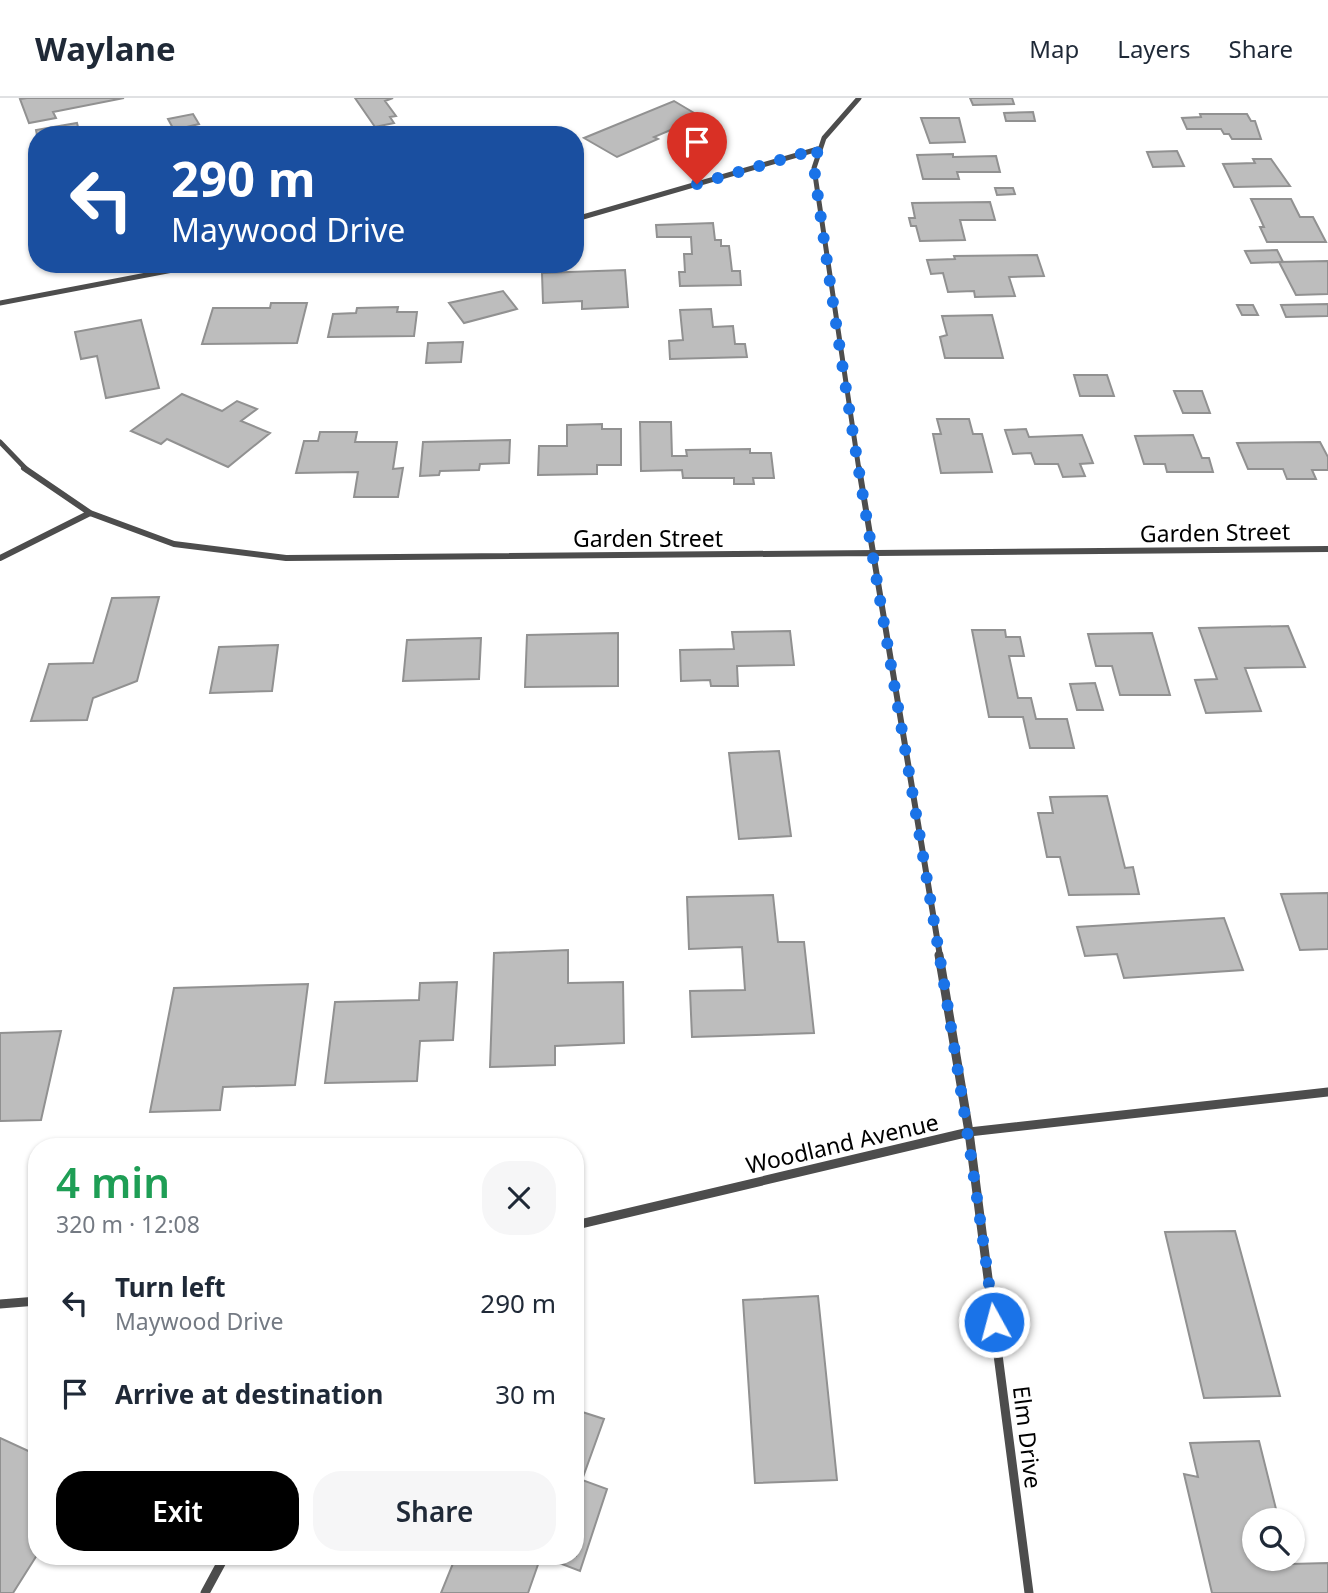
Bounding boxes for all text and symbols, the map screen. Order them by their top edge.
text: Waylane [35,26,176,71]
text: Map [1029,32,1079,65]
text: Layers [1117,32,1191,65]
text: Share [1229,32,1293,65]
pin [667,112,727,184]
icon: arrive [678,123,716,161]
text: 290 m [171,145,316,211]
icon: left [56,154,147,245]
text: Maywood Drive [171,208,405,251]
street label: Garden Street [1140,515,1290,549]
street label: Garden Street [573,522,723,554]
street label: Woodland Avenue [743,1105,941,1181]
text: 4 min [56,1153,170,1210]
button: close [482,1161,556,1235]
text: 320 m · 12:08 [56,1208,200,1240]
text: Turn left [115,1269,226,1305]
icon: left [56,1284,94,1322]
text: 290 m [480,1285,556,1321]
position arrow [957,1285,1031,1359]
text: Maywood Drive [115,1305,283,1337]
icon: arrive [56,1375,94,1413]
text: Arrive at destination [115,1376,384,1412]
text: 30 m [495,1376,556,1412]
street label: Elm Drive [1006,1384,1050,1490]
button: Exit [56,1471,299,1551]
button: Share [313,1471,556,1551]
map controls [1242,1508,1305,1571]
button: search [1242,1508,1305,1571]

